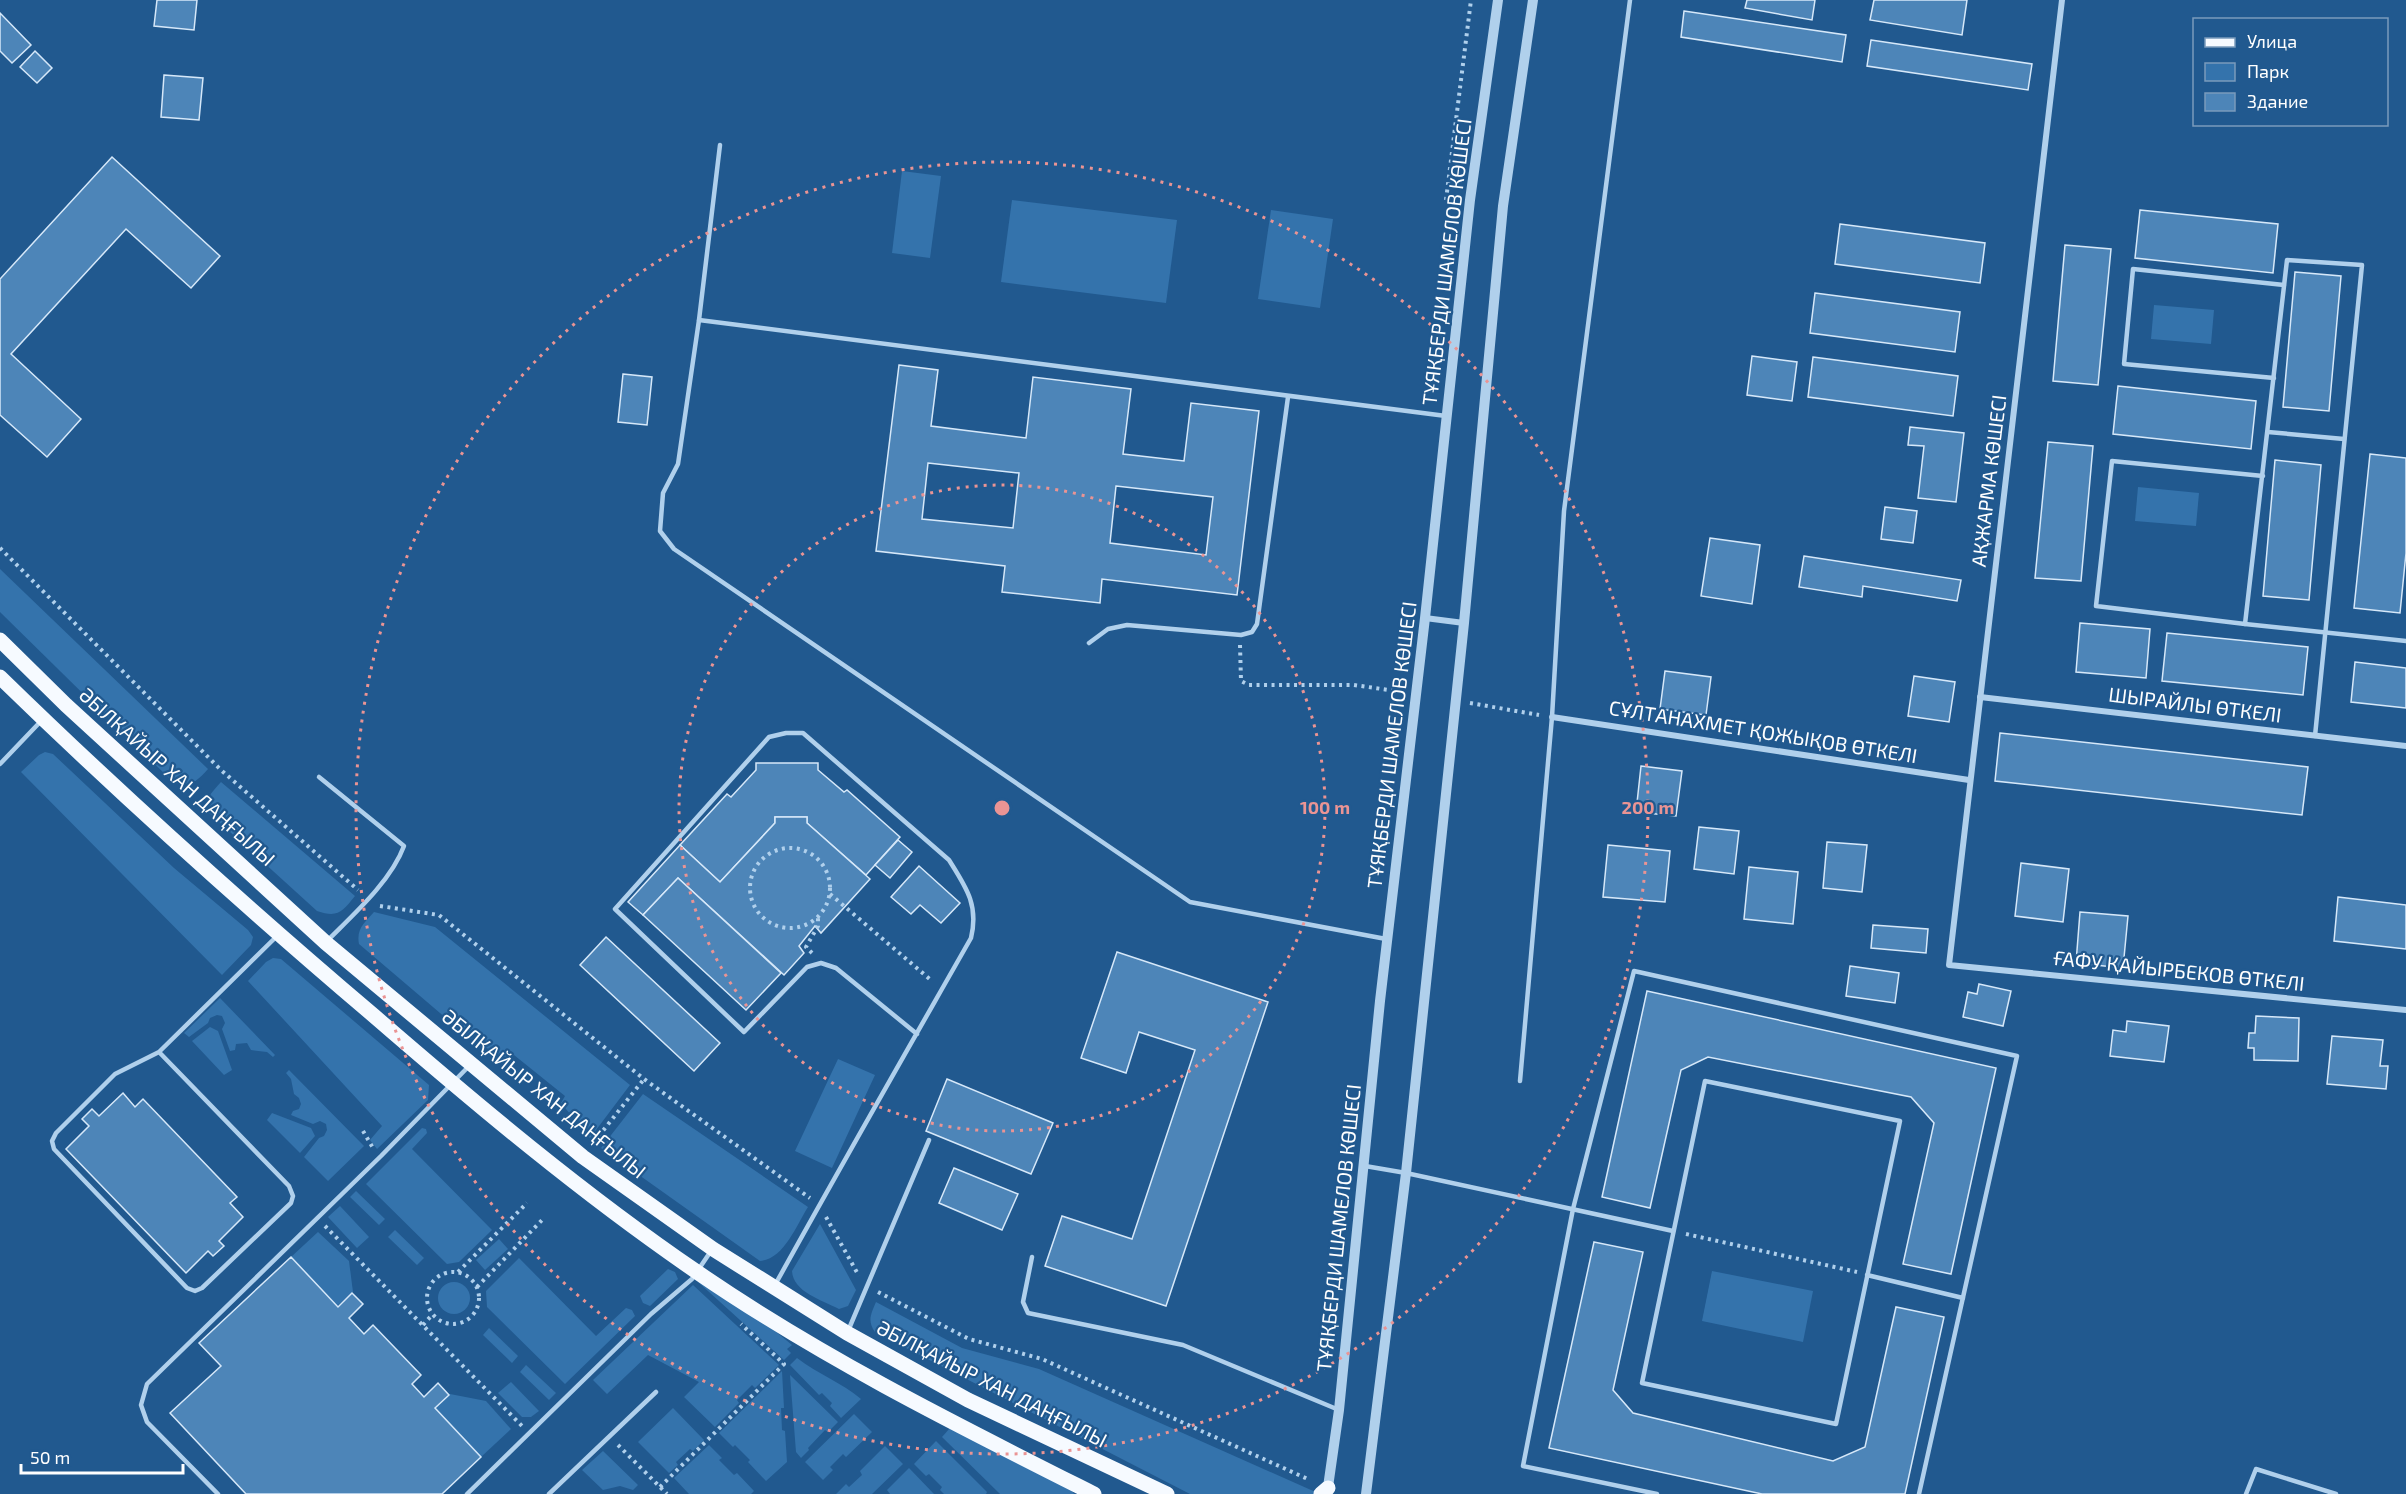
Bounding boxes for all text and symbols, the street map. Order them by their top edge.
legend [2193,18,2388,126]
text: Улица [2247,30,2297,52]
text: Парк [2247,60,2289,82]
text: Здание [2247,90,2308,112]
street label: ТҰЯҚБЕРДИ ШАМЕЛОВ КӨШЕСІ [1416,117,1476,407]
street label: АҚЖАРМА КӨШЕСІ [1966,393,2010,568]
street label: ТҰЯҚБЕРДИ ШАМЕЛОВ КӨШЕСІ [1361,600,1421,890]
street label: ШЫРАЙЛЫ ӨТКЕЛІ [2107,681,2283,727]
street label: ӘБІЛҚАЙЫР ХАН ДАҢҒЫЛЫ [75,682,280,870]
street label: СҰЛТАНАХМЕТ ҚОЖЫҚОВ ӨТКЕЛІ [1607,695,1919,767]
text: 100 m [1300,796,1350,818]
text: 200 m [1622,796,1674,818]
centre of rings [992,798,1012,818]
street label: ҒАФУ ҚАЙЫРБЕКОВ ӨТКЕЛІ [2052,945,2306,995]
street label: ӘБІЛҚАЙЫР ХАН ДАҢҒЫЛЫ [438,1004,651,1183]
street label: ТҰЯҚБЕРДИ ШАМЕЛОВ КӨШЕСІ [1311,1083,1365,1373]
street label: ӘБІЛҚАЙЫР ХАН ДАҢҒЫЛЫ [874,1315,1111,1452]
scale bar [21,1437,183,1475]
text: 50 m [30,1446,70,1468]

